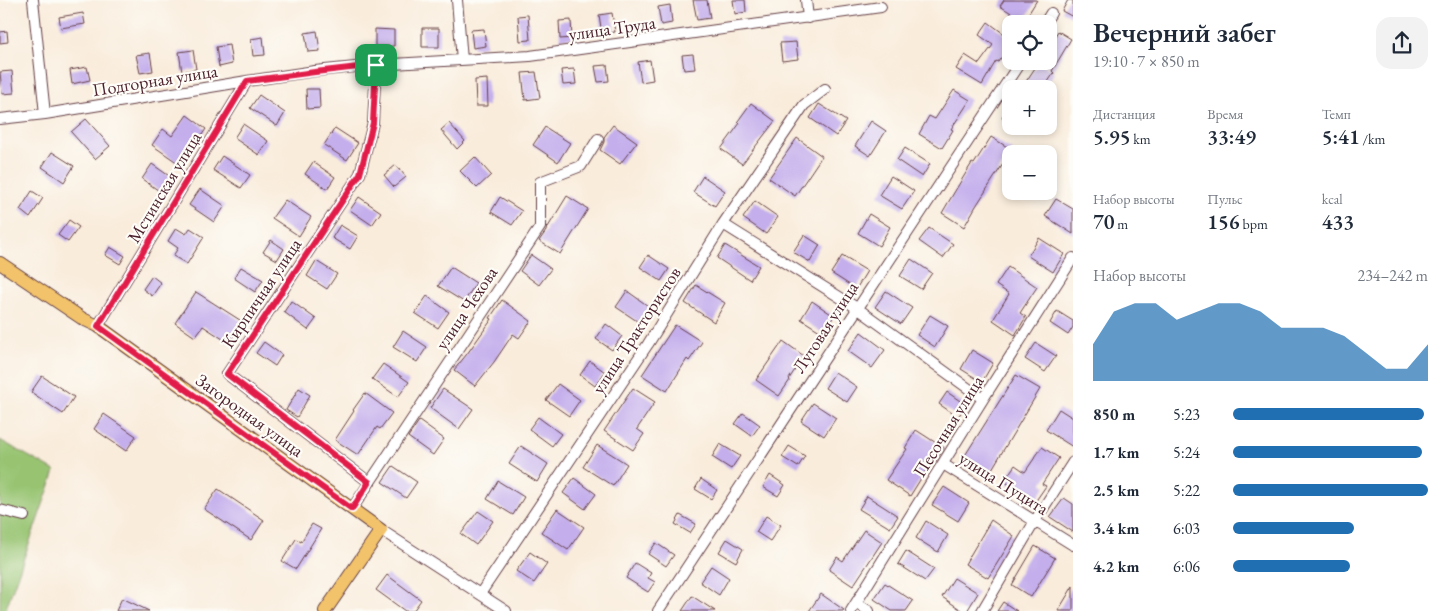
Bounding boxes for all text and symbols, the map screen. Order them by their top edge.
street label: улица Труда [567,10,658,45]
text: Вечерний забег [1093,14,1276,50]
map controls [1002,15,1057,200]
button: locate [1002,15,1057,70]
button: share [1376,17,1428,69]
pin [355,44,397,86]
icon: arrive [362,51,390,79]
text: 19:10 · 7 × 850 m [1093,51,1200,72]
street label: Подгорная улица [91,59,220,101]
button: + [1002,80,1057,135]
text: Дистанция [1093,105,1155,123]
text: Время [1207,105,1243,123]
text: Темп [1322,105,1351,123]
text: 5.95 [1093,123,1130,150]
text: 33:49 [1207,123,1256,150]
text: 5:41 [1322,123,1360,150]
street label: Мстинская улица [122,127,207,247]
text: km [1130,130,1151,148]
text: /km [1360,130,1386,148]
button: − [1002,145,1057,200]
text: Набор высоты [1093,190,1174,208]
text: Пульс [1207,190,1243,208]
text: kcal [1322,190,1343,208]
text: 70 [1093,208,1115,235]
text: 156 [1207,208,1240,235]
text: 433 [1322,208,1354,235]
text: m [1115,215,1128,233]
text: bpm [1240,215,1268,233]
street label: Кирпичная улица [216,233,307,352]
street label: улица Чехова [430,261,503,354]
street label: улица Трактористов [586,262,686,398]
text: Набор высоты [1093,265,1186,286]
text: 234–242 m [1357,265,1428,286]
street label: Луговая улица [787,276,864,377]
street label: Загородная улица [192,368,309,462]
street label: Песочная улица [908,370,989,481]
text: 850 m [1093,404,1135,425]
text: 5:23 [1173,404,1200,425]
text: 1.7 km [1093,442,1139,463]
text: 5:24 [1173,442,1200,463]
street label: улица Пуцита [955,446,1054,520]
text: 2.5 km [1093,480,1139,501]
text: 5:22 [1173,480,1200,501]
text: 3.4 km [1093,518,1139,539]
text: 6:03 [1173,518,1200,539]
text: 4.2 km [1093,556,1139,577]
text: 6:06 [1173,556,1200,577]

